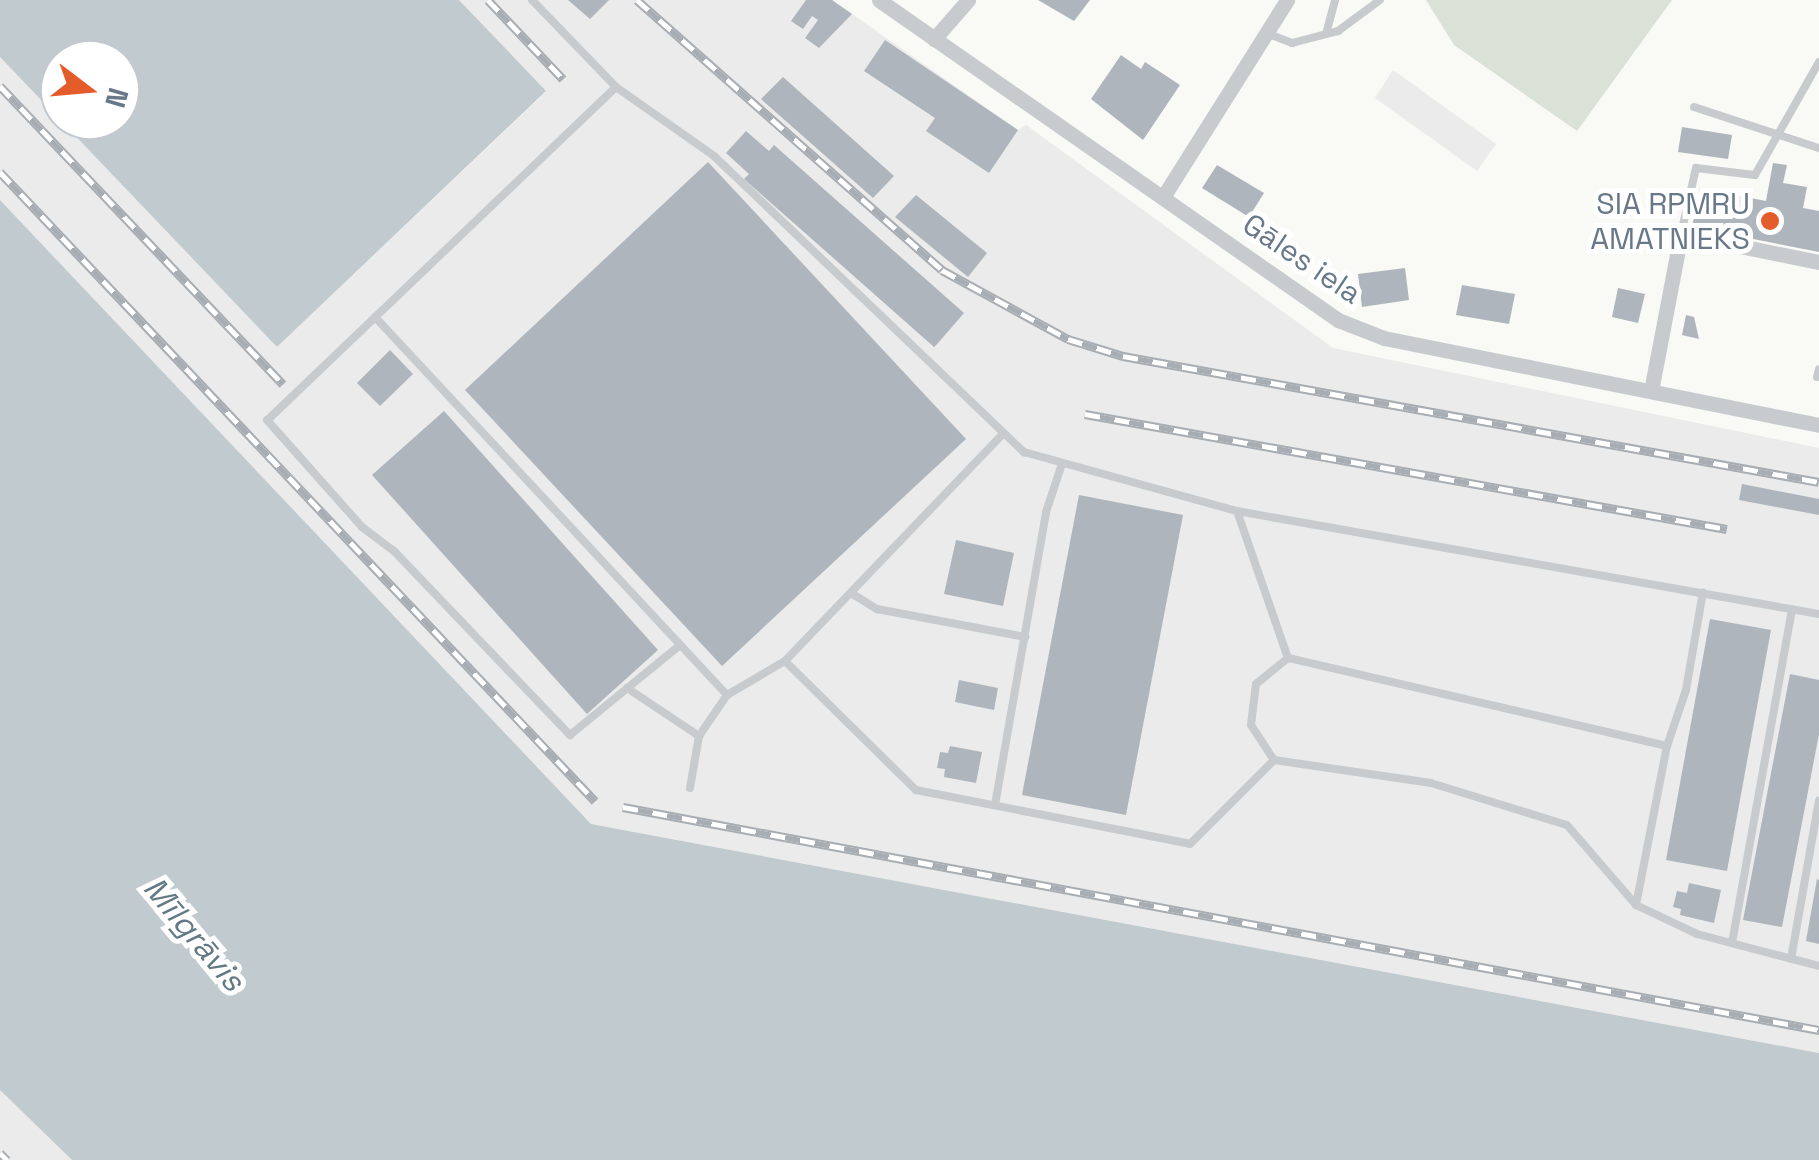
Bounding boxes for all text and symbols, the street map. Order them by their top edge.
north arrow [40,40,140,140]
text: N [97,84,137,112]
place label: SIA RPMRU AMATNIEKS [1590,186,1750,256]
street label: Gāles iela [1236,206,1368,312]
marker: SIA RPMRU AMATNIEKS [1759,210,1781,232]
water label: Mīlgrāvis [135,869,253,999]

